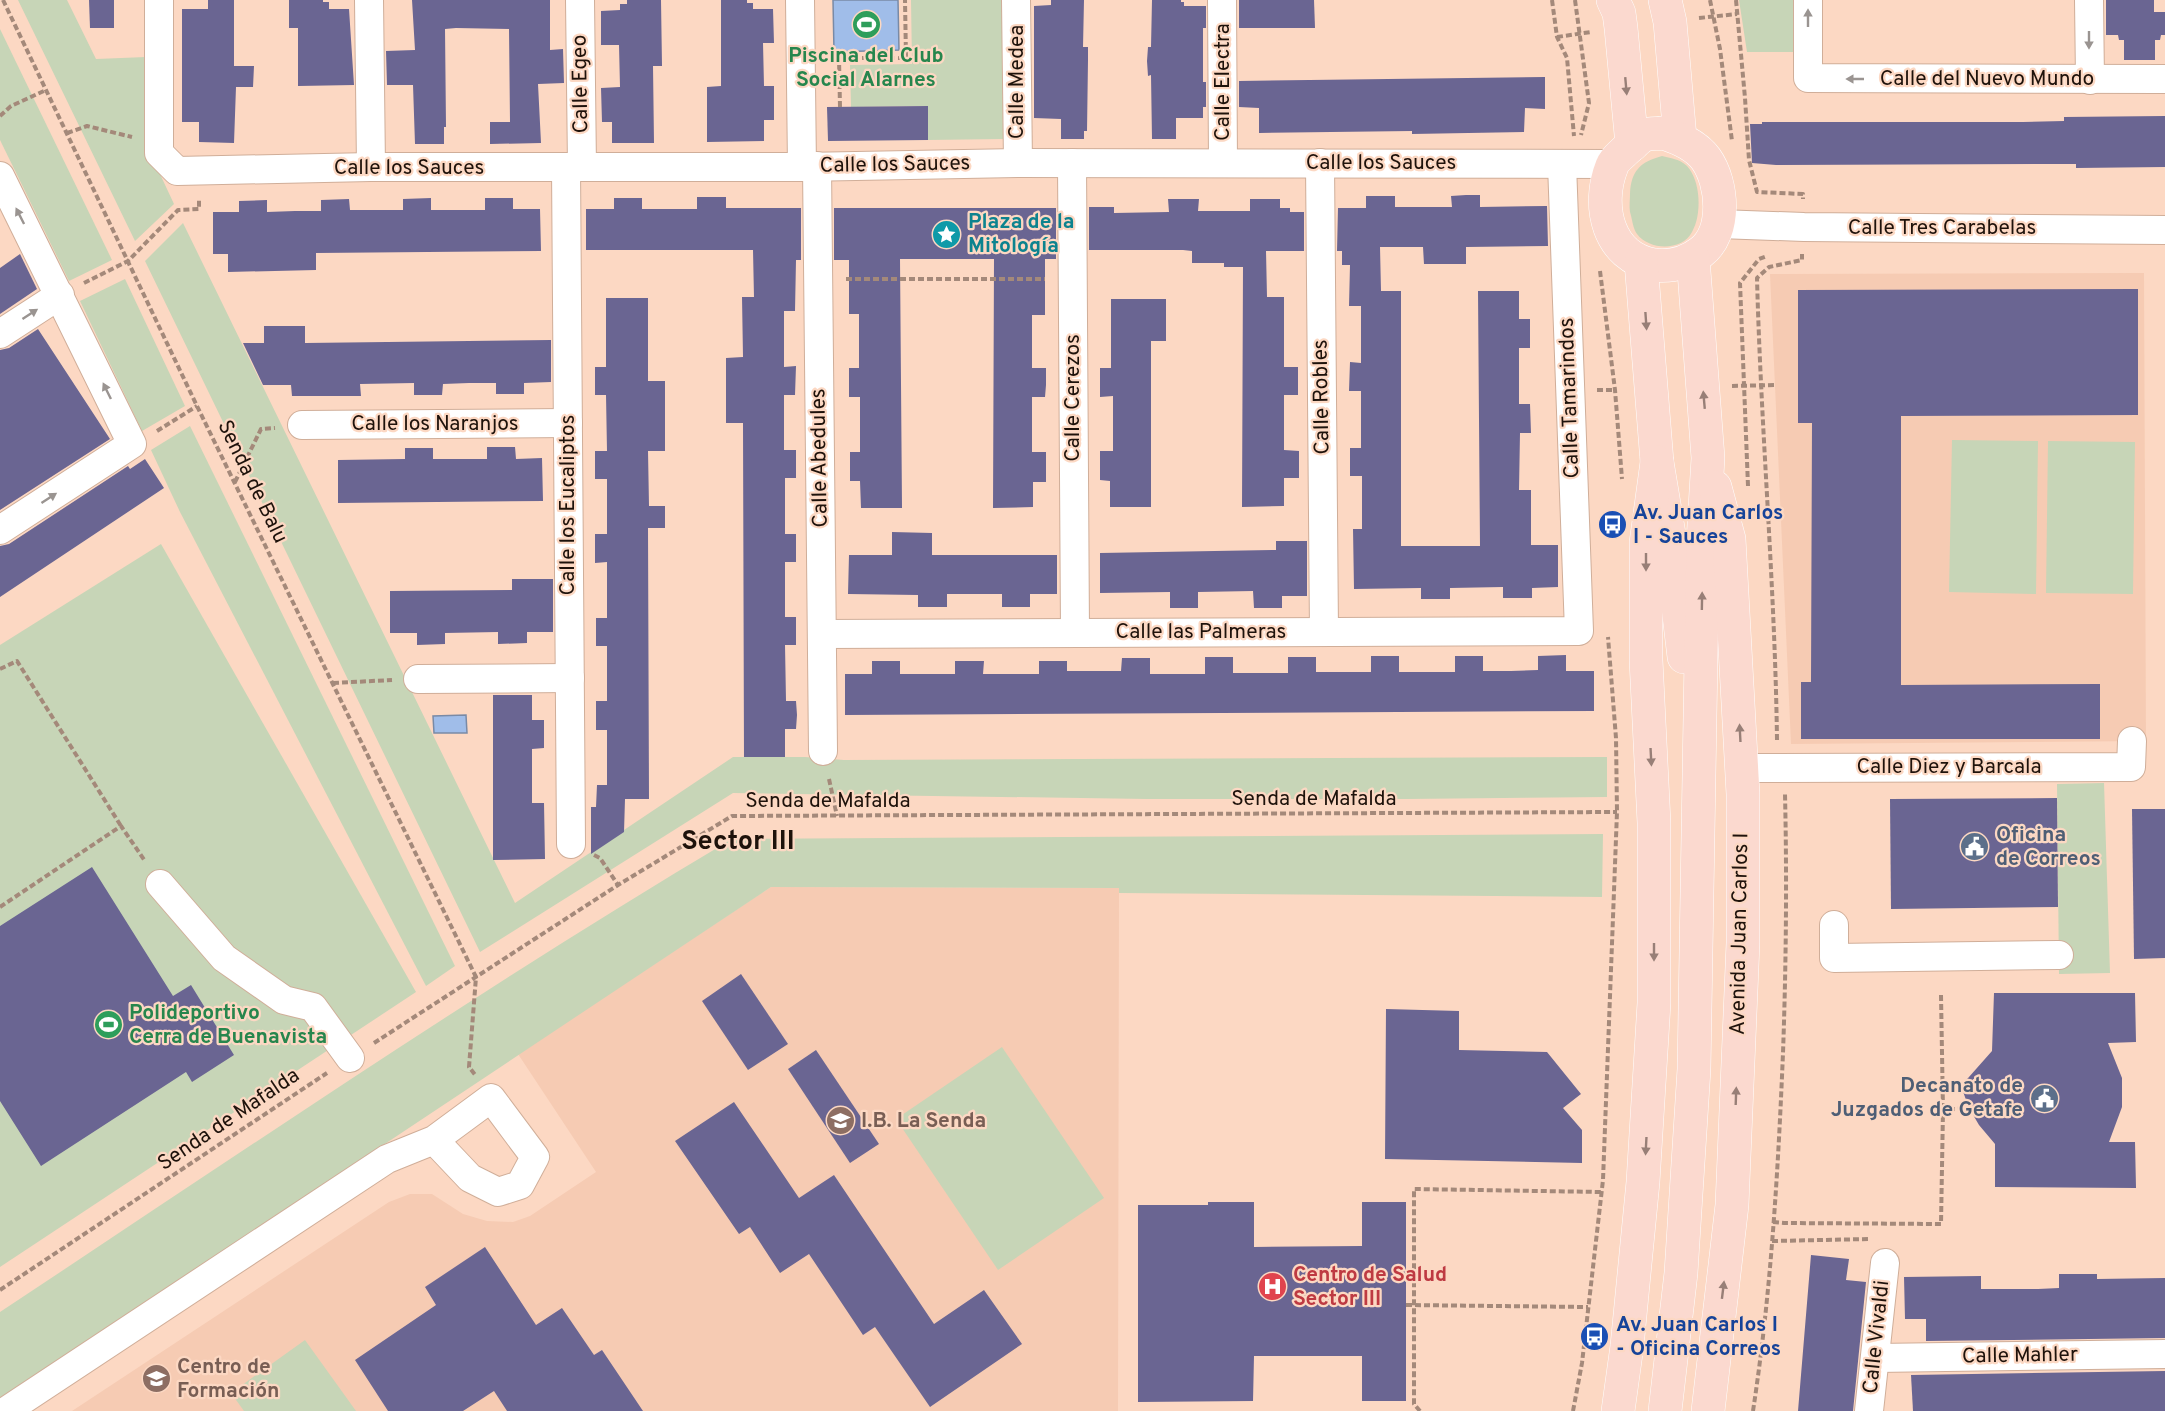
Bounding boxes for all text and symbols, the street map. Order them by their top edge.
sports icon: Piscina del Club Social Alarnes [850,9,882,41]
one-way arrow [1803,9,1813,28]
street label: Calle Electra [1210,23,1237,141]
street label: Calle Medea [1004,25,1031,139]
one-way arrow [2084,30,2094,49]
street label: Calle Egeo [567,34,595,134]
place label: Piscina del Club Social Alarnes [788,43,944,94]
street label: Calle del Nuevo Mundo [1880,66,2094,93]
one-way arrow [1845,74,1864,83]
one-way arrow [1621,77,1631,96]
street label: Calle los Sauces [819,150,971,180]
street label: Calle los Sauces [1306,150,1456,177]
street label: Calle los Sauces [334,155,484,182]
one-way arrow [15,208,25,225]
place label: Plaza de la Mitología [968,209,1074,260]
street label: Calle Tres Carabelas [1848,215,2036,242]
place icon: Plaza de la Mitología [931,218,963,250]
one-way arrow [22,309,38,320]
one-way arrow [1641,311,1651,330]
street label: Calle Tamarindos [1554,317,1586,479]
street label: Calle Cerezos [1060,334,1087,462]
street label: Calle Robles [1307,339,1337,455]
one-way arrow [102,383,111,400]
street label: Calle Abedules [805,388,835,528]
one-way arrow [1699,391,1709,410]
street label: Calle los Naranjos [351,411,519,438]
street label: Calle los Eucaliptos [555,415,582,595]
street label: Senda de Balu [210,416,294,548]
one-way arrow [41,493,57,504]
place label: Av. Juan Carlos I - Sauces [1633,500,1783,551]
bus stop icon: Av. Juan Carlos I - Sauces [1596,509,1628,541]
one-way arrow [1641,552,1651,571]
one-way arrow [1697,591,1707,610]
street label: Calle las Palmeras [1116,619,1286,646]
one-way arrow [1736,724,1745,743]
one-way arrow [1646,747,1655,766]
street label: Calle Diez y Barcala [1856,754,2042,781]
street label: Senda de Mafalda [1231,786,1397,813]
street label: Senda de Mafalda [745,788,911,815]
place label: Oficina de Correos [1996,822,2101,873]
district label: Sector III [681,825,795,859]
public building icon: Oficina de Correos [1959,831,1991,863]
street label: Avenida Juan Carlos I [1725,833,1755,1035]
one-way arrow [1649,942,1659,961]
place label: Polideportivo Cerra de Buenavista [129,1000,327,1051]
sports icon: Polideportivo Cerra de Buenavista [92,1009,124,1041]
street label: Senda de Mafalda [153,1063,305,1177]
place label: Decanato de Juzgados de Getafe [1831,1073,2023,1124]
public building icon: Decanato de Juzgados de Getafe [2028,1082,2060,1114]
one-way arrow [1732,1086,1741,1105]
school or university icon: I.B. La Senda [824,1105,856,1137]
place label: I.B. La Senda [861,1108,986,1135]
one-way arrow [1641,1137,1650,1156]
place label: Centro de Salud Sector III [1293,1262,1447,1313]
hospital icon: Centro de Salud Sector III [1256,1271,1288,1303]
street label: Calle Vivaldi [1858,1279,1896,1395]
one-way arrow [1718,1281,1728,1300]
place label: Av. Juan Carlos I - Oficina Correos [1616,1312,1781,1363]
bus stop icon: Av. Juan Carlos I - Oficina Correos [1579,1321,1611,1353]
street label: Calle Mahler [1962,1341,2078,1371]
place label: Centro de Formación [177,1354,280,1405]
school or university icon: Centro de Formación [140,1363,172,1395]

